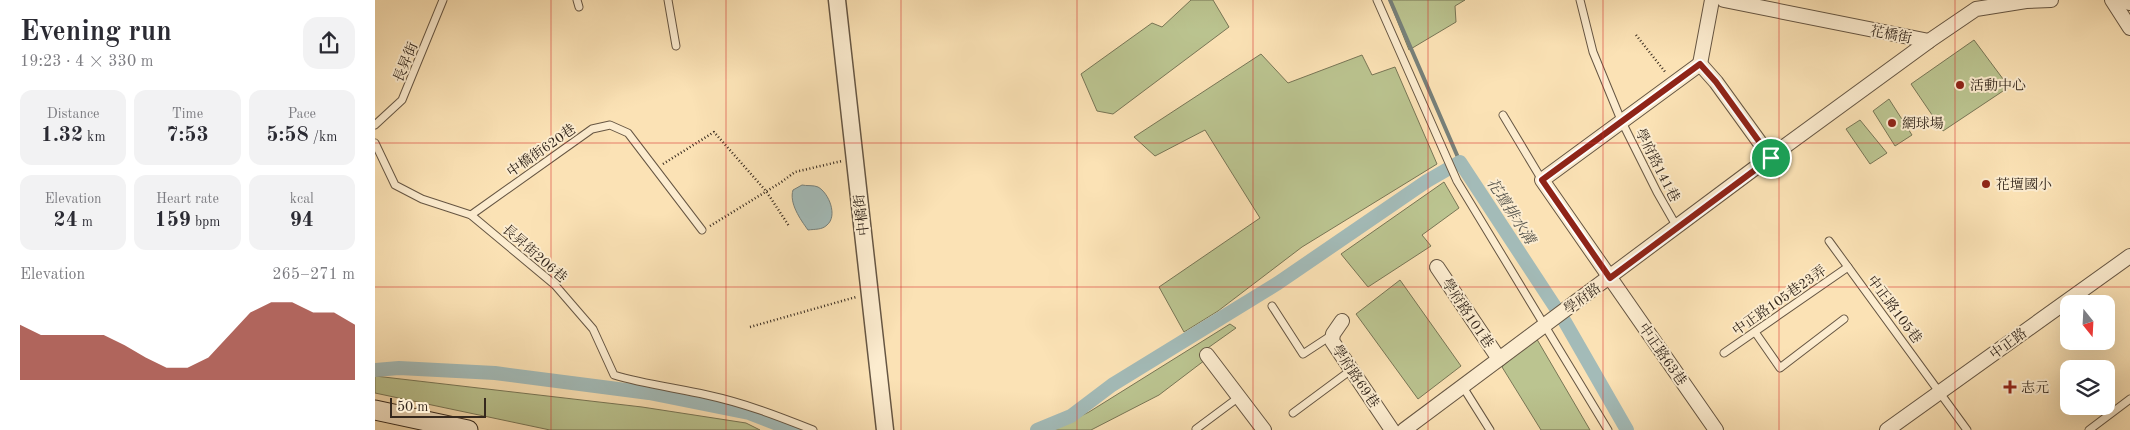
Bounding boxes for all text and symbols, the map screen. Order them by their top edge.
button: share [303,17,355,69]
text: Evening run [20,19,172,47]
street label: 花橋街 [1869,23,1913,46]
street label: 長昇街 [390,40,421,84]
text: 19:23 · 4 × 330 m [20,54,153,70]
place label: 活動中心 [1970,78,2026,93]
marker: 活動中心 [1954,79,1966,91]
text: Distance [47,107,100,121]
text: Time [172,107,203,121]
text: Pace [288,107,316,121]
place label: 網球場 [1902,116,1944,131]
marker: 網球場 [1886,117,1898,129]
street label: 中橋街620巷 [504,121,579,180]
text: 1.32 [41,125,83,146]
text: 7:53 [166,125,209,146]
text: 5:58 [266,125,309,146]
street label: 學府路141巷 [1633,126,1682,204]
text: km [83,130,106,144]
text: /km [309,130,337,144]
pin [1750,137,1792,179]
icon: arrive [1757,144,1785,172]
water label: 花壇排水溝 [1483,175,1539,249]
place label: 花壇國小 [1996,177,2052,192]
marker: 花壇國小 [1980,178,1992,190]
text: Elevation [45,192,102,206]
text: Heart rate [156,192,219,206]
text: kcal [290,192,314,206]
street label: 中橋街 [851,193,871,237]
text: 24 [53,210,78,231]
text: 159 [154,210,191,231]
text: 94 [290,210,314,231]
text: m [78,215,93,229]
text: bpm [191,215,221,229]
street label: 長昇街206巷 [499,221,570,285]
street label: 中正路105巷23弄 [1730,263,1829,338]
text: Elevation [20,267,85,283]
text: 265–271 m [272,267,355,283]
street label: 中正路105巷 [1864,273,1925,346]
street label: 學府路101巷 [1439,276,1496,351]
street label: 學府路 [1561,280,1604,317]
north arrow [2060,295,2115,350]
map controls [2060,295,2115,415]
street label: 中正路63巷 [1636,320,1689,388]
street label: 中正路 [1987,325,2030,362]
street label: 學府路69巷 [1329,342,1382,410]
button: layers [2060,360,2115,415]
marker: 志元 [2003,380,2017,394]
place label: 志元 [2021,380,2049,395]
scale bar [390,395,486,418]
text: 50 m [397,400,428,414]

